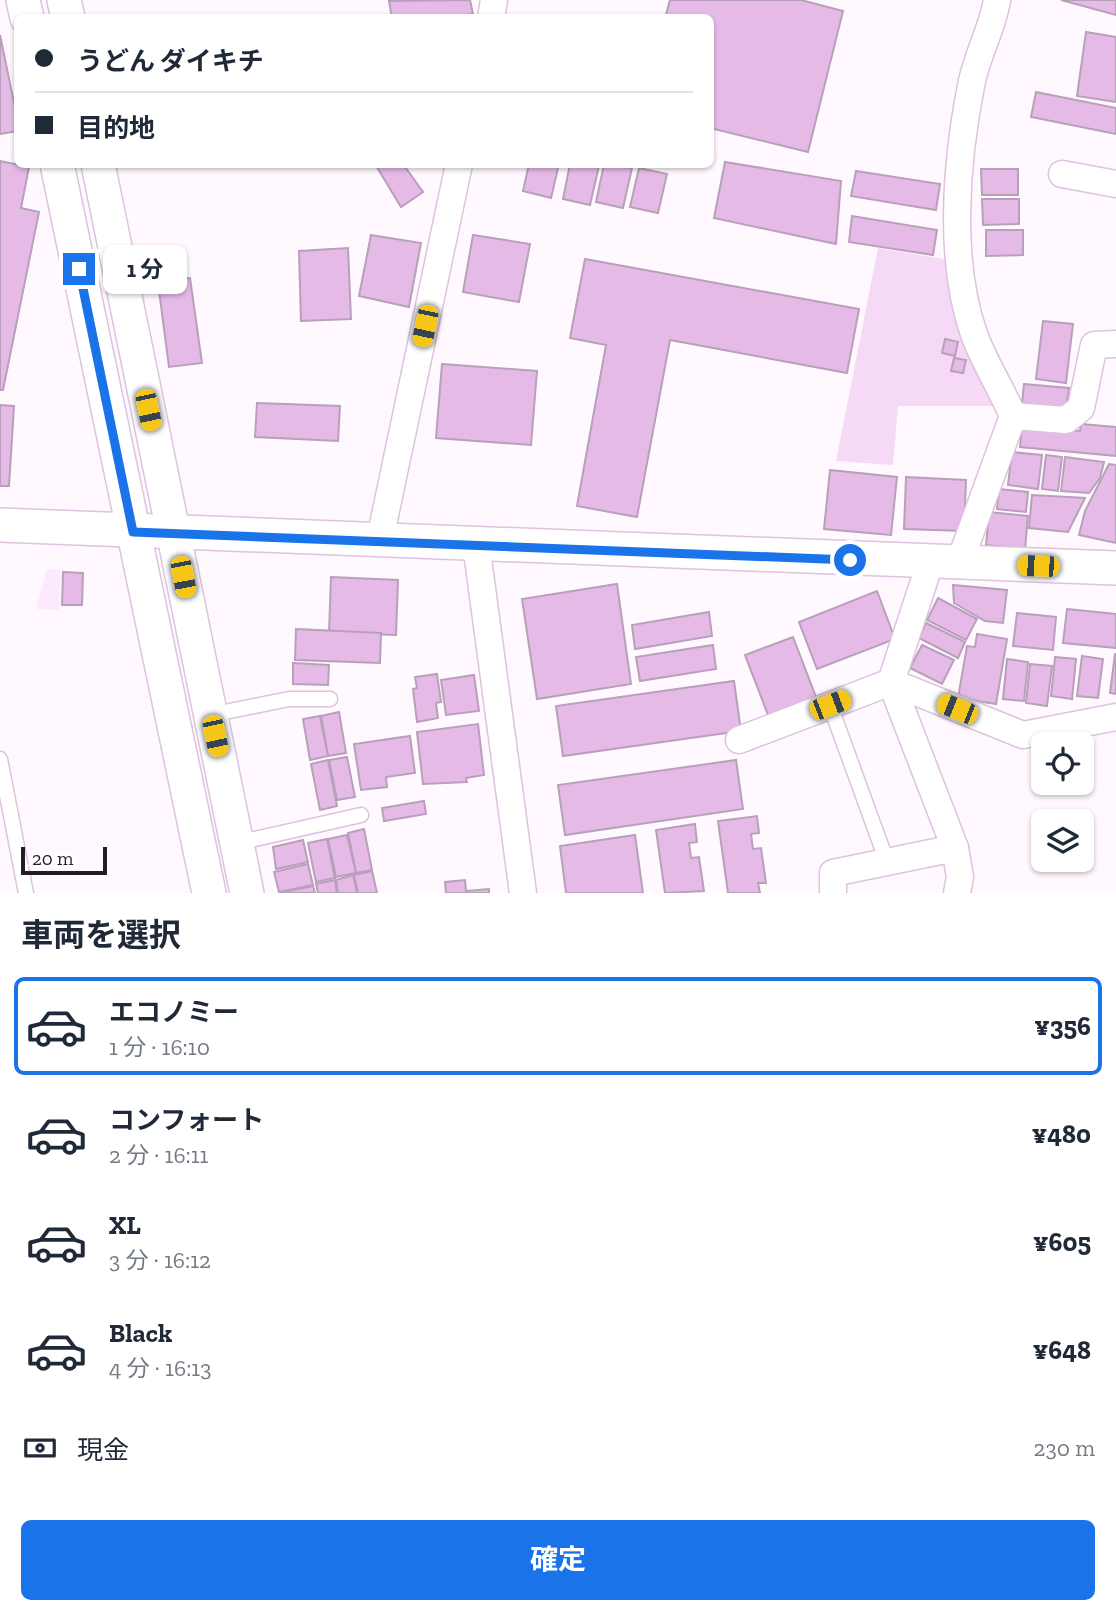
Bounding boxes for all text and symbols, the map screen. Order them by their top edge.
text: うどん ダイキチ [77,45,264,77]
text: 目的地 [77,112,155,144]
callout: 1 分 [104,244,188,294]
route end [63,253,95,285]
text: 1 分 [127,255,163,283]
car [411,303,440,349]
car [134,387,163,433]
route start [834,544,866,576]
car [169,554,198,600]
car [1017,555,1060,577]
car [807,688,854,722]
car [934,691,981,727]
car [201,713,230,759]
map controls [1031,732,1094,872]
button: locate [1031,732,1094,795]
button: layers [1031,809,1094,872]
scale bar [21,844,107,876]
text: 20 m [32,847,73,870]
text: 車両を選択 [21,916,181,954]
icon: car [25,995,88,1058]
text: エコノミー [109,996,239,1028]
text: ¥356 [1034,1010,1091,1042]
text: 1 分 · 16:10 [109,1033,210,1061]
icon: car [25,1103,88,1166]
text: コンフォート [109,1104,264,1136]
text: ¥480 [1032,1118,1091,1150]
text: 2 分 · 16:11 [109,1141,208,1169]
text: XL [109,1209,141,1241]
icon: car [25,1211,88,1274]
text: ¥605 [1033,1226,1091,1258]
text: 3 分 · 16:12 [109,1246,211,1274]
text: Black [109,1317,172,1349]
icon: car [25,1319,88,1382]
text: ¥648 [1033,1334,1091,1366]
text: 4 分 · 16:13 [109,1354,211,1382]
icon: cash [21,1429,59,1467]
text: 現金 [77,1434,129,1466]
text: 230 m [1034,1434,1095,1462]
button: 確定 [21,1520,1095,1600]

